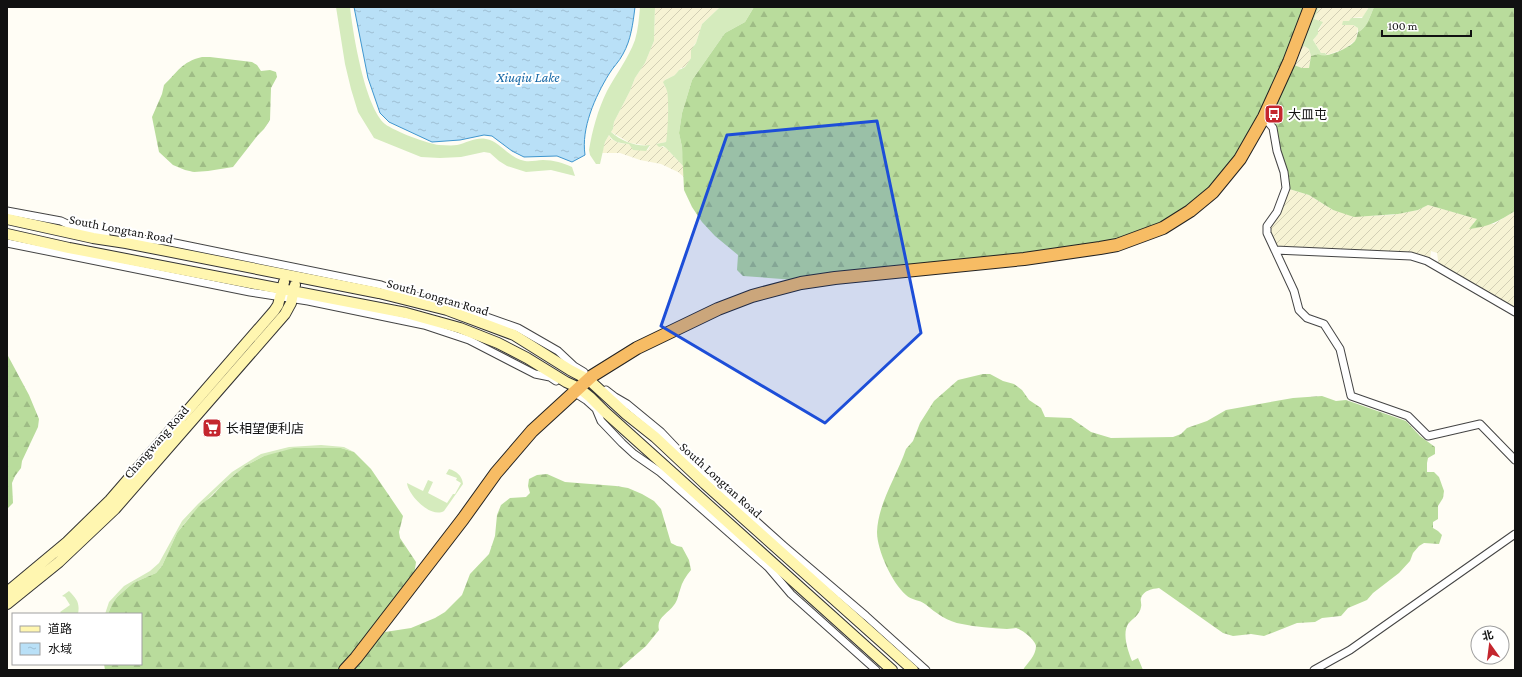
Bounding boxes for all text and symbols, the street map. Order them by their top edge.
scale bar [1382,12,1471,38]
text: 100 m [1388,19,1418,33]
water label: Xiuqiu Lake [495,69,560,85]
bus stop icon: 大皿屯 [1263,103,1285,125]
place label: 大皿屯 [1288,107,1327,122]
street label: South Longtan Road [68,212,174,246]
street label: South Longtan Road [385,275,491,319]
street label: Changwang Road [120,402,192,481]
supermarket icon: 长相望便利店 [201,417,223,439]
place label: 长相望便利店 [226,421,304,436]
street label: South Longtan Road [677,439,765,521]
legend [12,613,142,665]
text: 道路 [48,622,72,636]
north arrow [1470,625,1510,665]
text: 北 [1481,628,1494,642]
text: 水域 [48,642,72,656]

